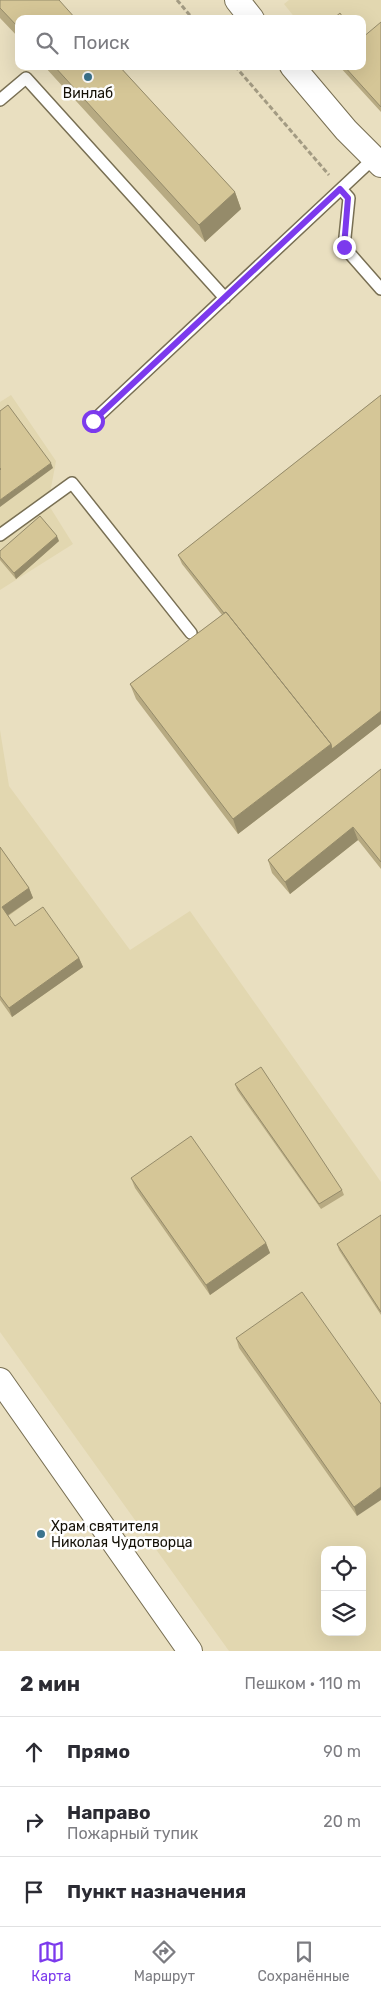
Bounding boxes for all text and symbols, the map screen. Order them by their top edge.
search box [15,15,366,70]
icon: search [33,29,61,57]
text: Поиск [73,31,130,54]
marker: Винлаб [82,71,94,83]
place label: Винлаб [63,85,113,102]
route end [333,236,356,259]
route start [82,410,105,433]
place label: Храм святителя Николая Чудотворца [51,1518,193,1551]
marker: Храм святителя Николая Чудотворца [35,1528,47,1540]
map controls [321,1546,366,1636]
button: locate [321,1546,366,1591]
button: layers [321,1591,366,1636]
text: 2 мин [20,1671,80,1696]
text: Пешком · 110 m [245,1674,361,1693]
icon: ahead [20,1738,48,1766]
text: Прямо [67,1740,130,1763]
text: 90 m [323,1742,361,1761]
text: Направо [67,1801,151,1824]
icon: right [20,1808,48,1836]
text: 20 m [323,1812,361,1831]
text: Пожарный тупик [67,1824,198,1843]
icon: arrive [20,1878,48,1906]
text: Пункт назначения [67,1880,246,1903]
tab: Карта [31,1938,71,1985]
tab: Маршрут [134,1938,195,1985]
tab: Сохранённые [258,1938,350,1985]

